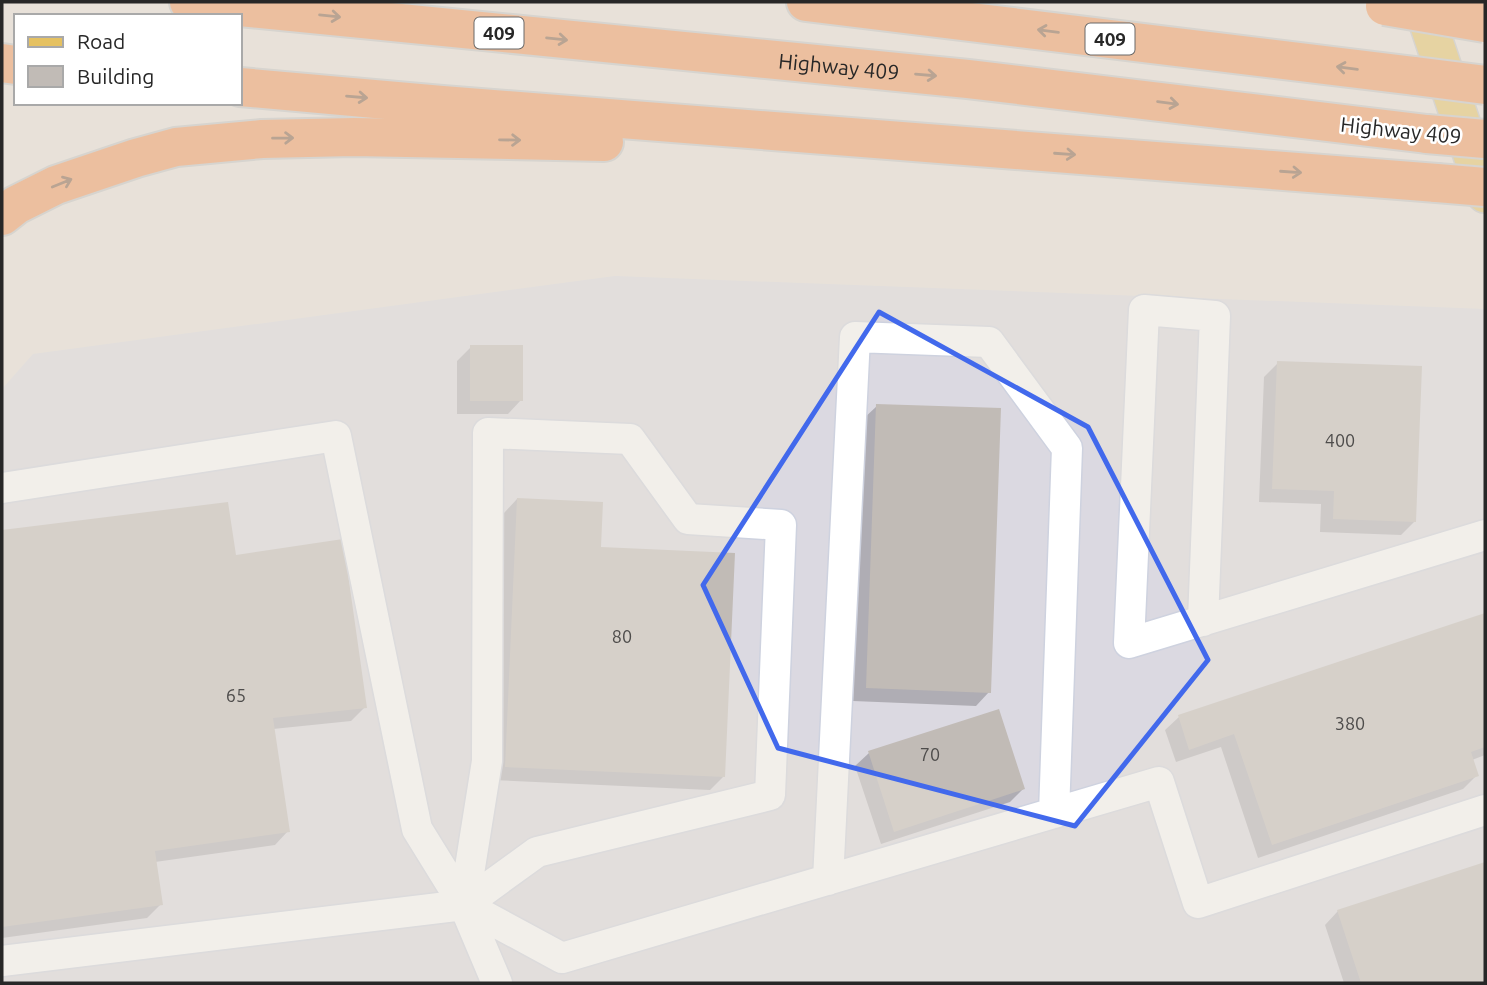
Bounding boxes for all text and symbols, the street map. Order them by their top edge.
one-way arrow [319,10,341,23]
legend [14,14,242,105]
road number: 409 [475,18,524,48]
road number: 409 [1086,23,1134,54]
one-way arrow [1038,25,1060,38]
text: Road [77,29,125,53]
one-way arrow [545,33,567,46]
street label: Highway 409 [777,48,900,84]
one-way arrow [1336,61,1359,74]
text: Building [77,64,154,88]
one-way arrow [914,69,936,82]
one-way arrow [345,91,367,104]
one-way arrow [1157,96,1179,109]
street label: Highway 409 [1339,112,1463,148]
one-way arrow [271,132,294,145]
one-way arrow [499,133,522,147]
one-way arrow [1053,148,1075,161]
one-way arrow [1280,165,1303,178]
one-way arrow [50,176,72,189]
house number: 400 [1325,430,1355,450]
house number: 80 [612,626,632,646]
house number: 65 [226,685,246,705]
house number: 380 [1335,713,1365,733]
house number: 70 [920,744,940,764]

